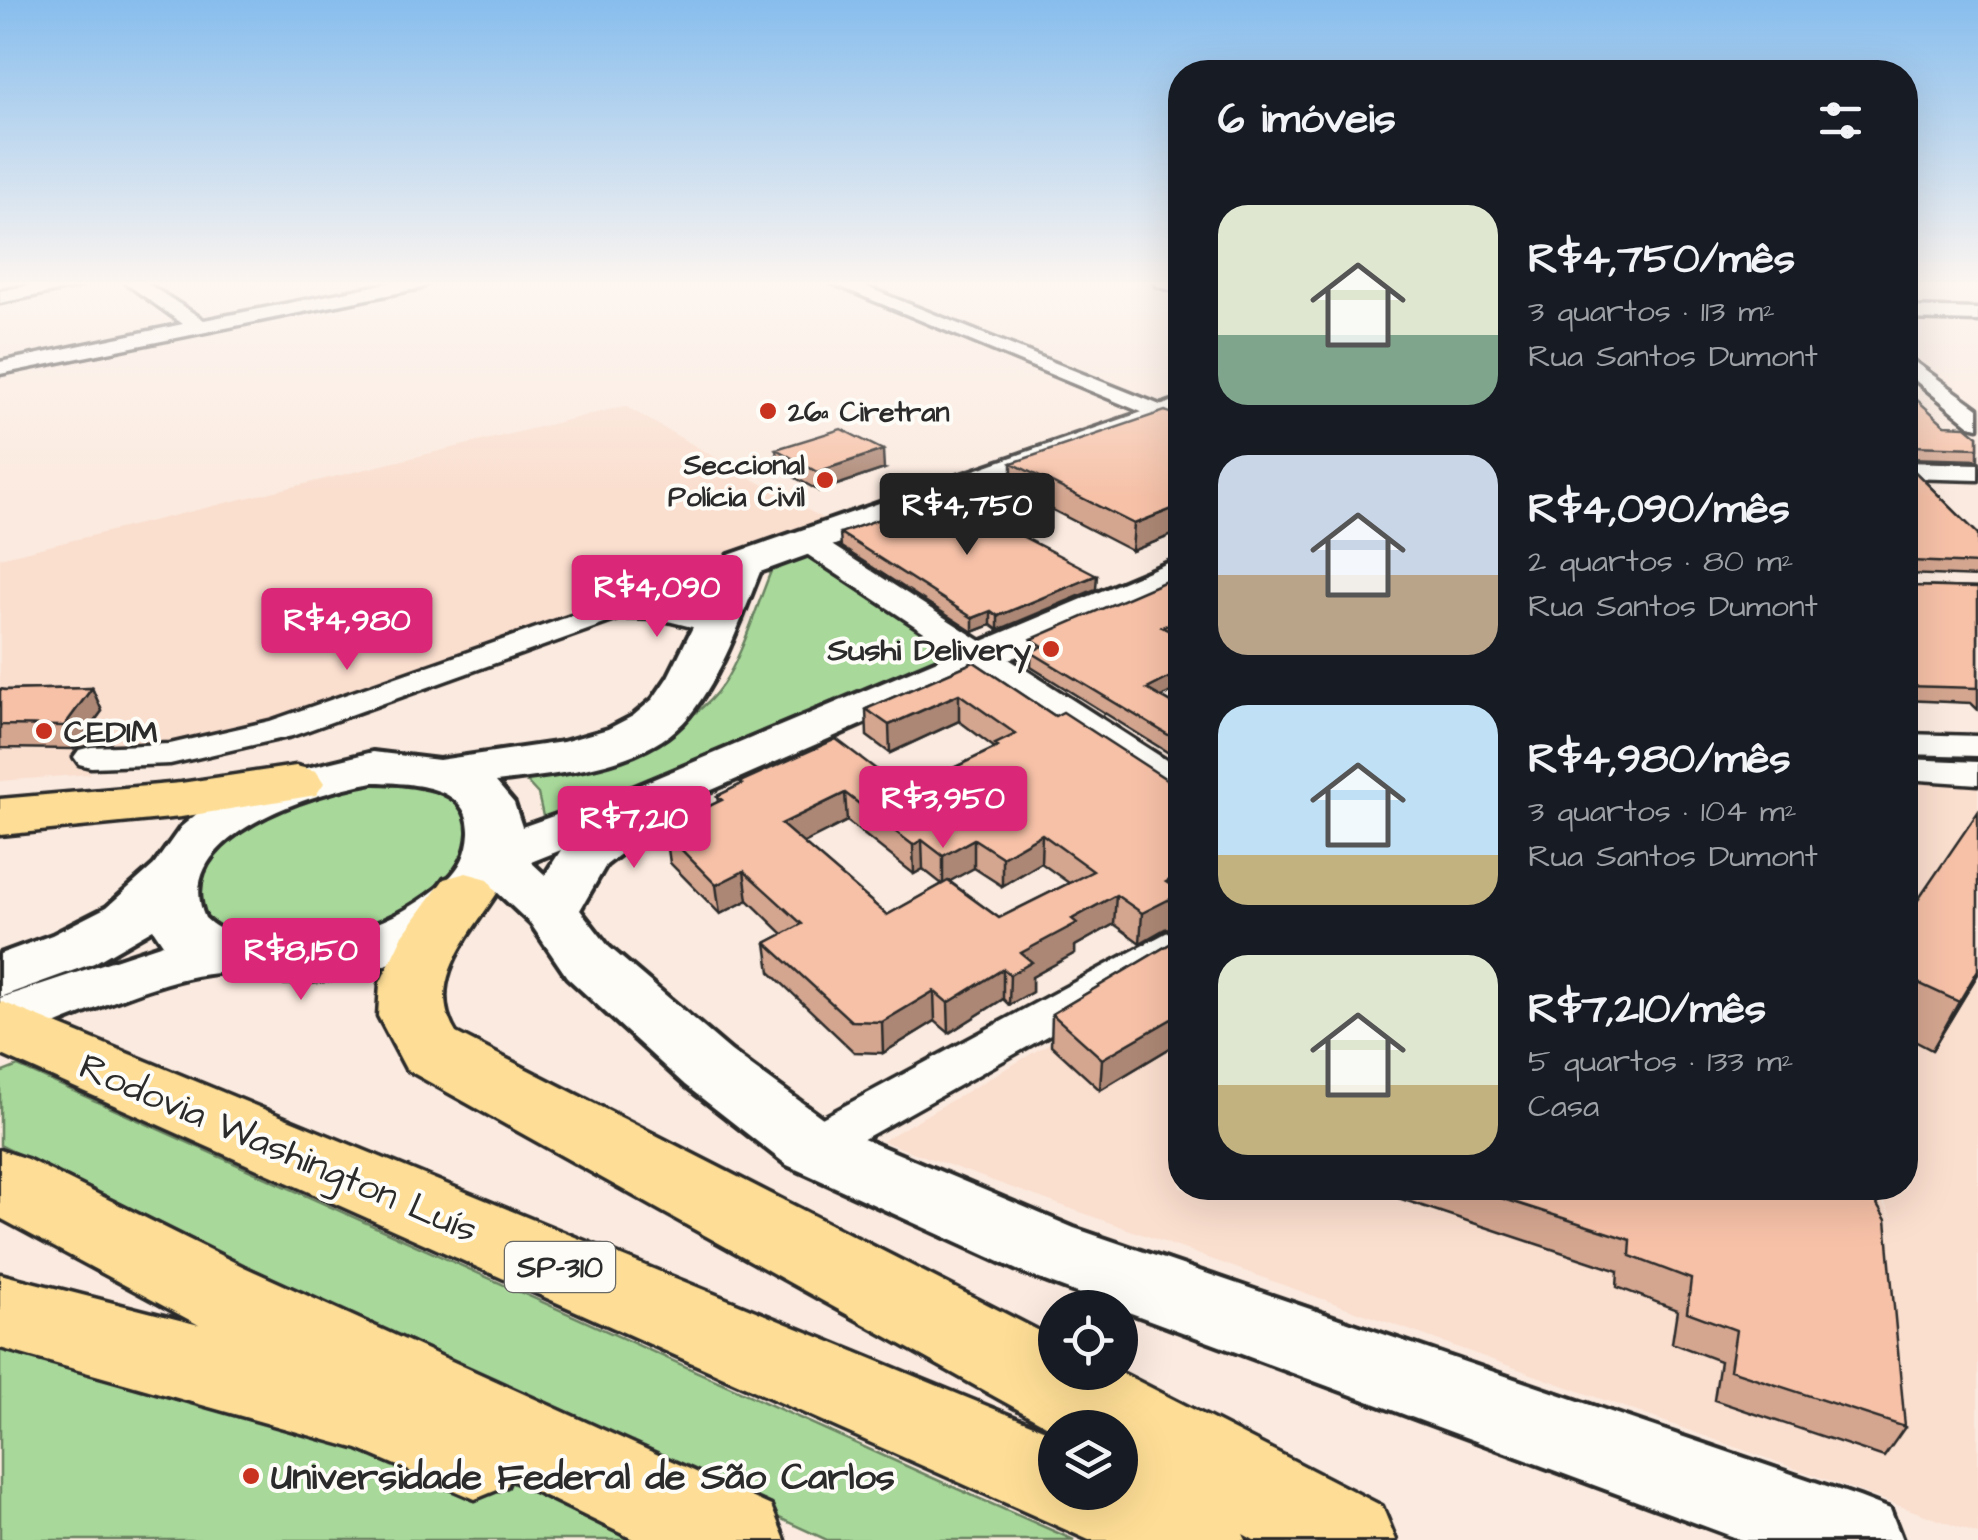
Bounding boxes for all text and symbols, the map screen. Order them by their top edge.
text: 6 imóveis [1218,91,1396,149]
icon: filters [1813,93,1868,148]
text: R$4,750/mês [1528,231,1795,289]
icon: home [1298,245,1418,365]
text: 3 quartos · 113 m² [1528,289,1775,334]
text: Rua Santos Dumont [1528,334,1818,379]
place label: 26ª Ciretran [787,393,949,432]
marker: 26ª Ciretran [757,400,779,422]
place label: Seccional Polícia Civil [668,446,805,517]
marker: Seccional Polícia Civil [814,469,836,491]
pin: R$4,750 [875,473,1059,558]
text: R$4,090/mês [1528,481,1790,539]
text: R$4,750 [902,483,1032,528]
icon: home [1298,495,1418,615]
text: 2 quartos · 80 m² [1528,539,1794,584]
pin: R$4,090 [565,555,749,640]
text: R$4,090 [594,565,720,610]
text: Rua Santos Dumont [1528,584,1818,629]
pin: R$4,980 [255,588,439,673]
text: R$4,980 [283,598,411,643]
place label: Sushi Delivery [827,628,1031,674]
marker: Sushi Delivery [1040,638,1062,660]
place label: CEDIM [64,710,158,755]
marker: CEDIM [33,720,55,742]
text: R$4,980/mês [1528,731,1791,789]
icon: home [1298,745,1418,865]
pin: R$3,950 [851,766,1035,851]
text: R$3,950 [881,776,1005,821]
pin: R$7,210 [542,786,726,871]
text: 3 quartos · 104 m² [1528,789,1797,834]
text: R$7,210 [580,796,688,841]
text: Rua Santos Dumont [1528,834,1818,879]
pin: R$8,150 [209,918,393,1003]
text: R$8,150 [244,928,358,973]
text: R$7,210/mês [1528,981,1766,1039]
icon: home [1298,995,1418,1115]
text: 5 quartos · 133 m² [1528,1039,1794,1084]
street label: Rodovia Washington Luís [71,1041,485,1256]
text: Casa [1528,1084,1599,1129]
road number: SP-310 [505,1242,615,1292]
map controls [1038,1290,1138,1510]
button: locate [1038,1290,1138,1390]
button: layers [1038,1410,1138,1510]
place label: Universidade Federal de São Carlos [271,1452,895,1504]
marker: Universidade Federal de São Carlos [240,1465,262,1487]

